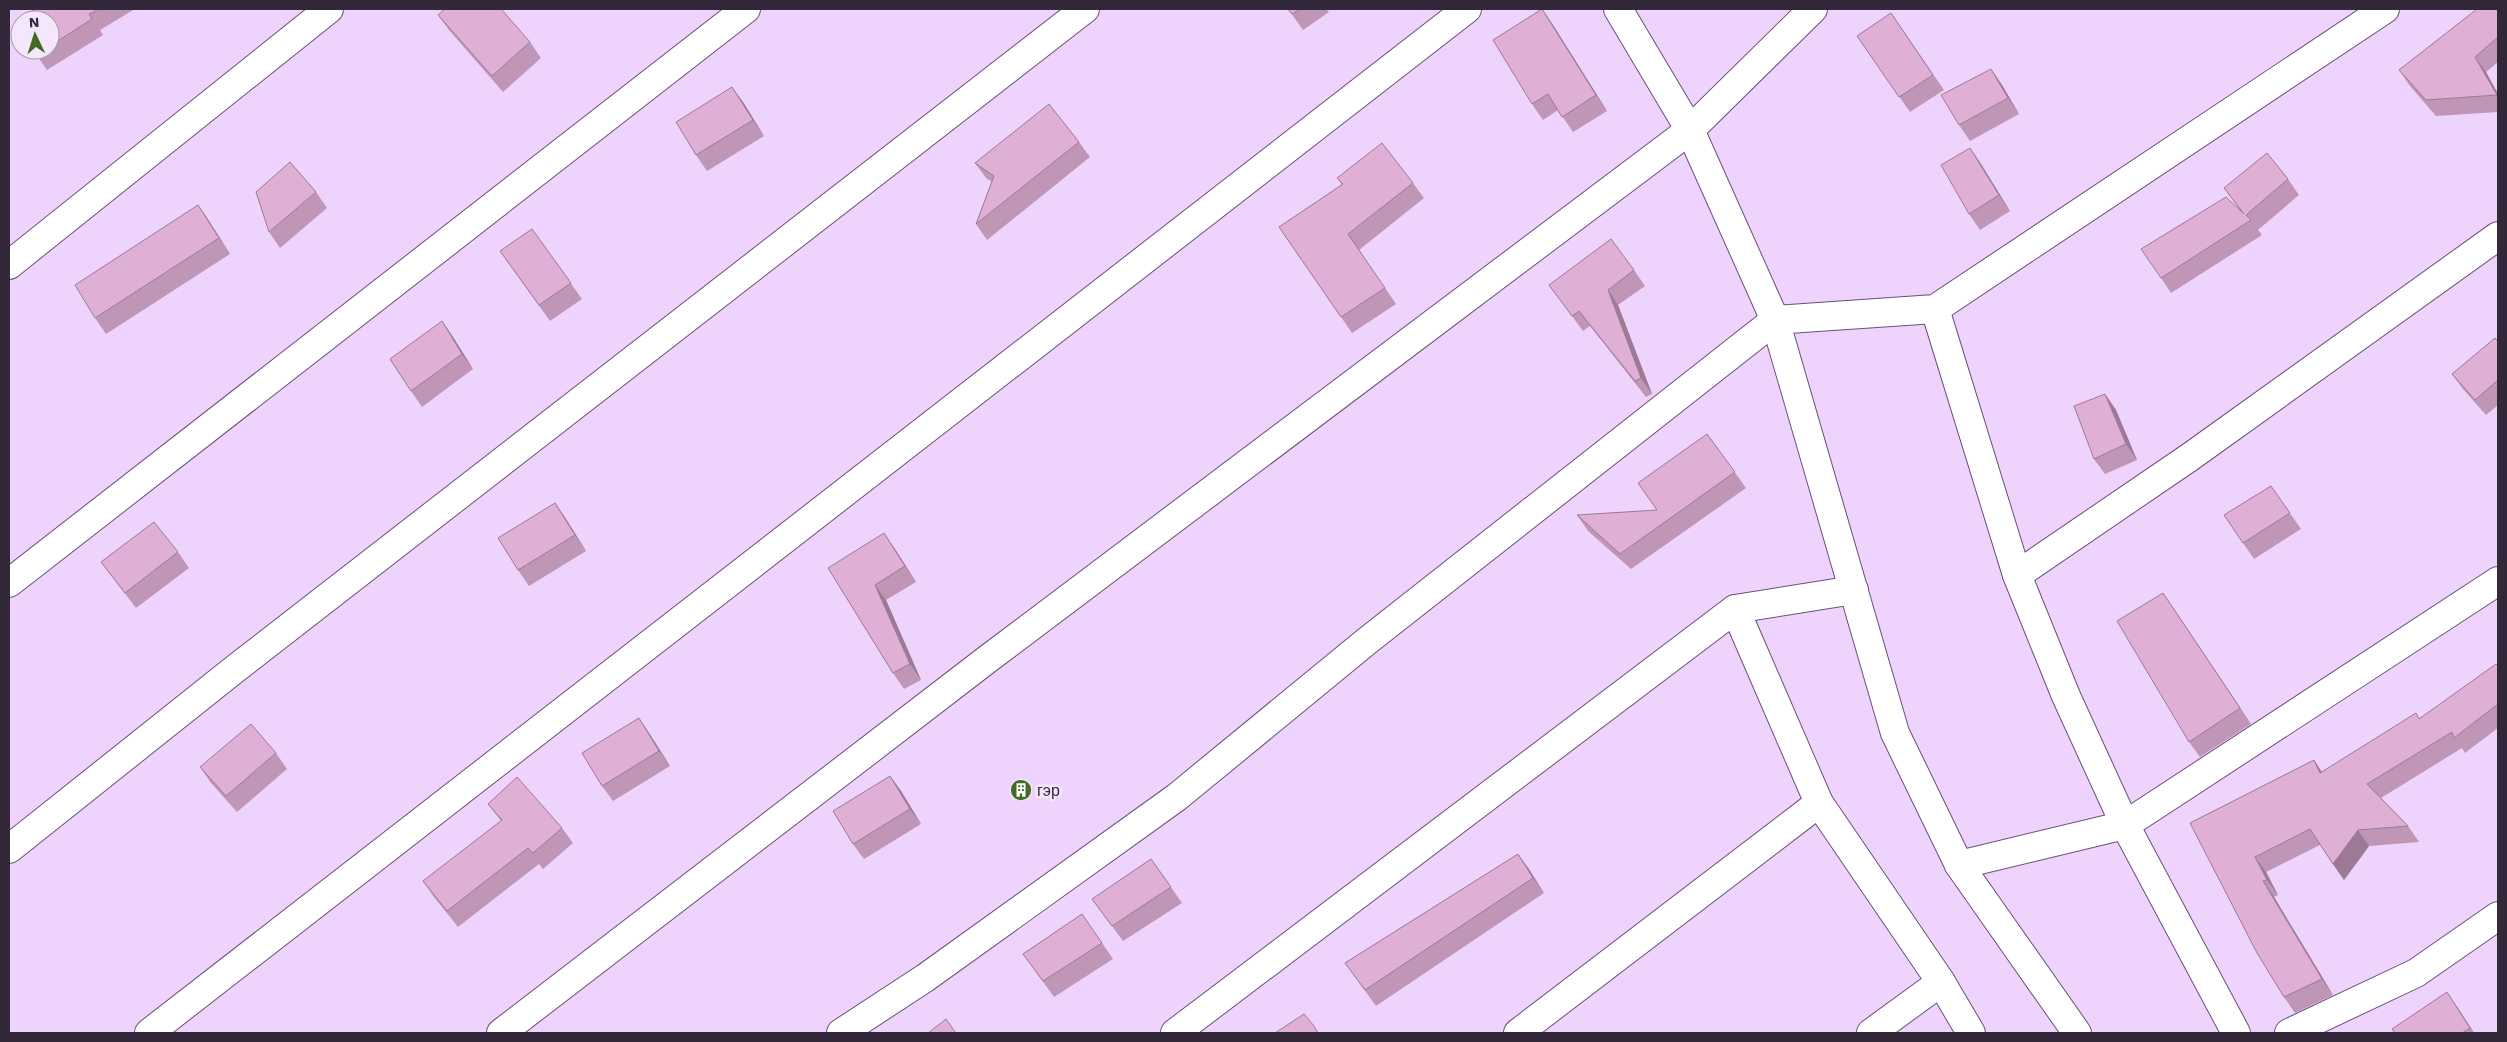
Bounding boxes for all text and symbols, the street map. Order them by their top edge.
north arrow [10,10,60,60]
text: N [28,14,40,30]
building icon: гэр [1009,778,1033,802]
place label: гэр [1037,781,1060,800]

